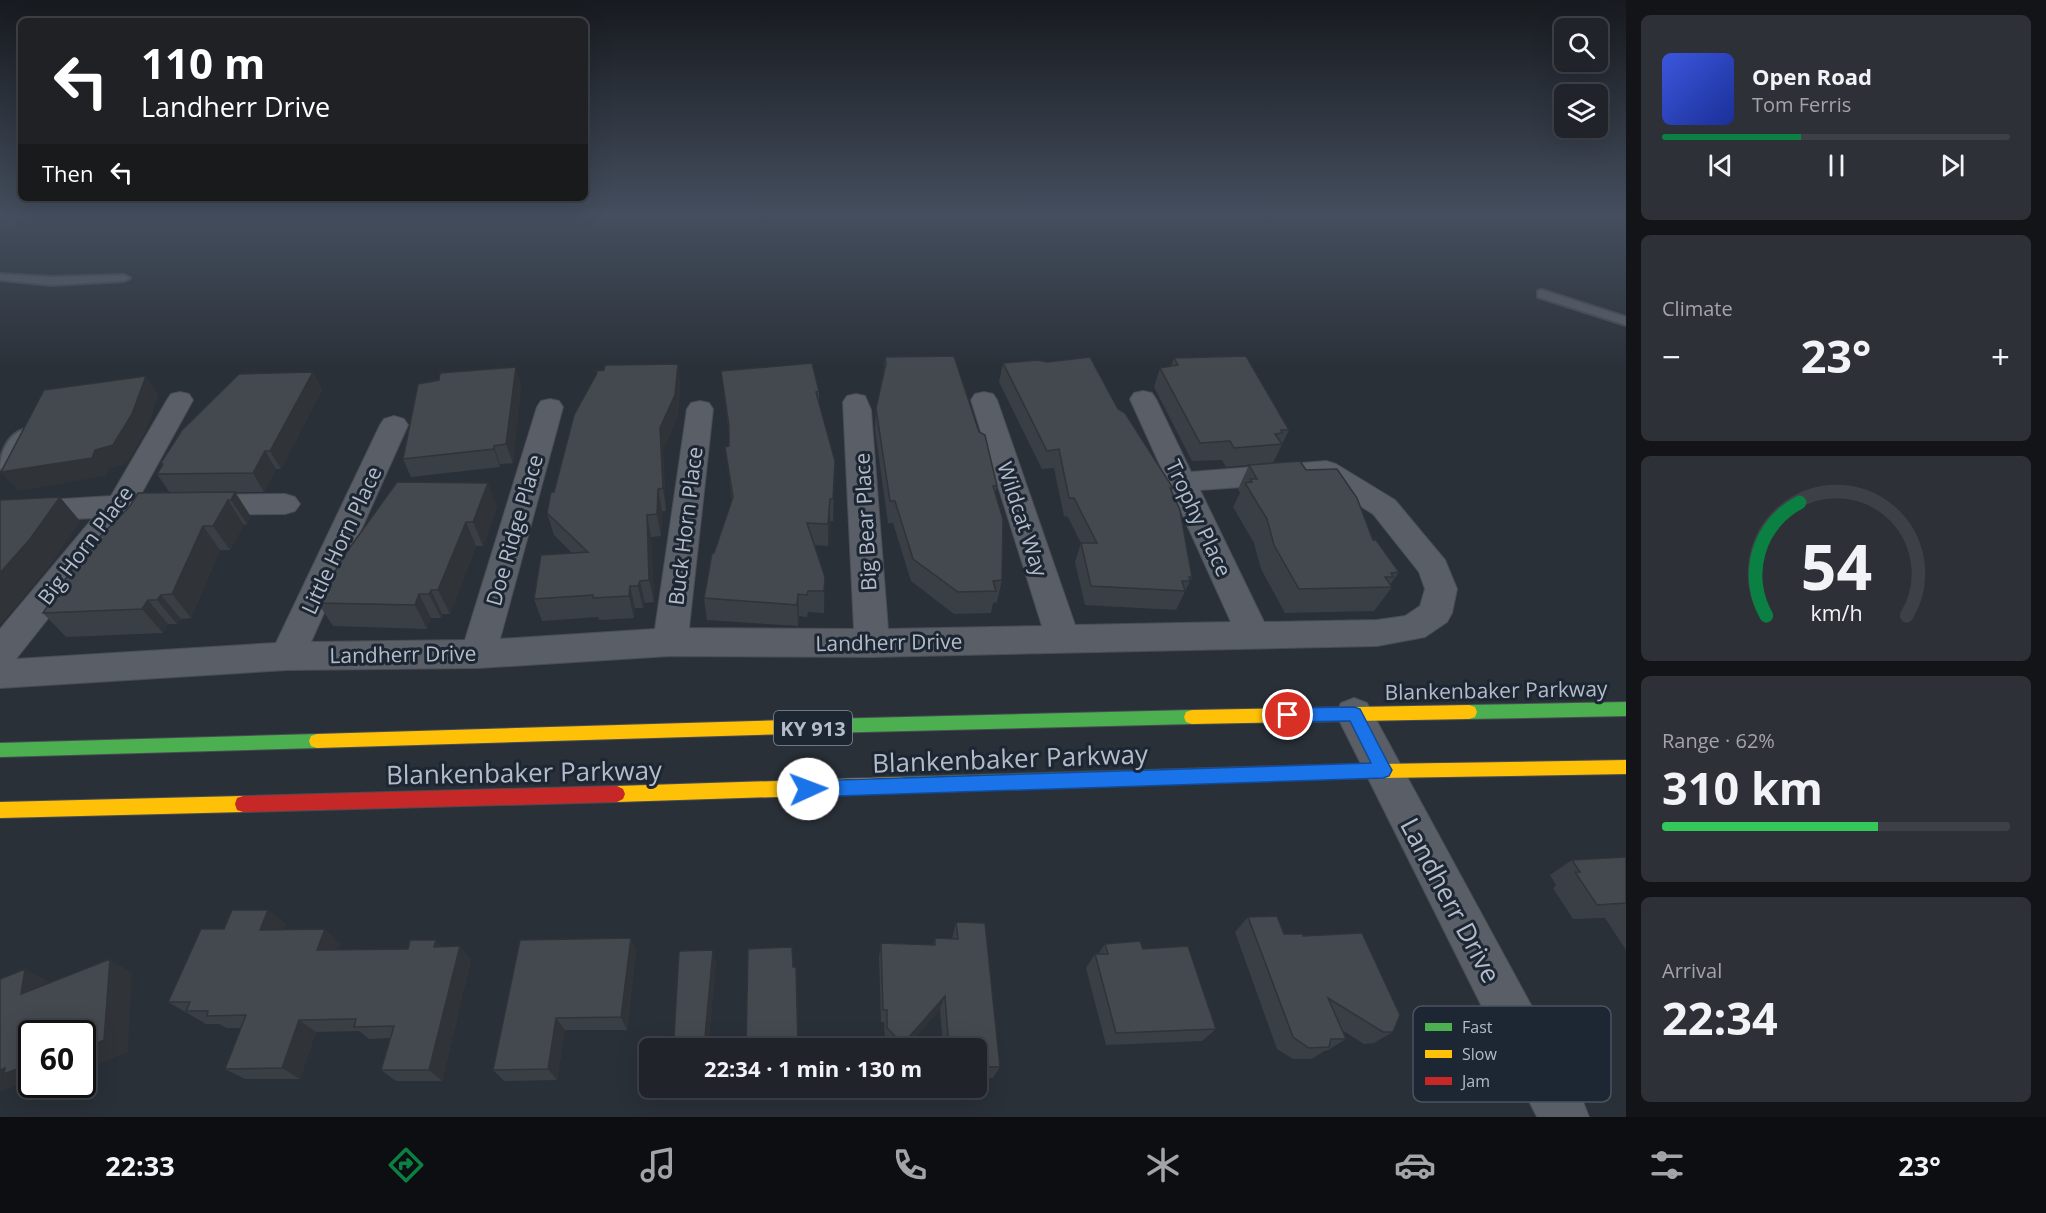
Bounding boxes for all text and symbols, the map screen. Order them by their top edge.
map controls [1554,18,1608,138]
button: search [1554,18,1608,72]
text: 110 m [141,34,265,91]
icon: left [42,42,120,120]
text: Open Road [1752,61,1872,91]
button: layers [1554,84,1608,138]
text: Landherr Drive [141,88,330,125]
text: Tom Ferris [1752,91,1851,118]
icon: previous [1704,149,1737,182]
icon: pause [1820,149,1853,182]
icon: next [1936,149,1969,182]
icon: left [105,156,138,189]
text: Then [42,158,93,188]
text: Climate [1662,295,1733,322]
text: 23° [1801,325,1871,386]
text: − [1662,334,1681,379]
text: + [1991,334,2010,379]
street label: Buck Horn Place [661,445,709,607]
street label: Doe Ridge Place [479,451,549,609]
street label: Big Bear Place [847,452,883,592]
street label: Trophy Place [1160,455,1238,581]
street label: Wildcat Way [991,458,1055,580]
street label: Little Horn Place [294,461,388,619]
street label: Big Horn Place [31,480,139,610]
text: 54 [1800,523,1872,608]
text: km/h [1810,598,1862,627]
street label: Landherr Drive [815,627,963,657]
street label: Landherr Drive [329,639,477,669]
street label: Blankenbaker Parkway [1384,674,1608,706]
pin [1262,689,1313,740]
icon: arrive [1271,698,1304,731]
road number: KY 913 [774,711,852,745]
text: Range · 62% [1662,727,1775,754]
street label: Blankenbaker Parkway [871,735,1149,781]
street label: Blankenbaker Parkway [386,752,663,792]
position arrow [776,757,840,821]
text: 310 km [1662,757,1823,818]
street label: Landherr Drive [1392,811,1510,989]
text: Arrival [1662,957,1722,984]
text: 22:34 [1662,987,1778,1048]
legend [1413,1006,1611,1102]
text: Fast [1462,1016,1493,1038]
speed limit sign: 60 [18,1020,96,1098]
text: Slow [1462,1043,1497,1065]
text: 22:34 · 1 min · 130 m [704,1053,922,1083]
text: Jam [1460,1070,1490,1092]
icon: directions [385,1144,427,1186]
icon: music [637,1144,679,1186]
icon: phone [889,1144,931,1186]
icon: climate [1142,1144,1184,1186]
icon: car [1394,1144,1436,1186]
icon: filters [1646,1144,1688,1186]
text: 22:33 [105,1147,175,1184]
text: 23° [1898,1147,1941,1184]

